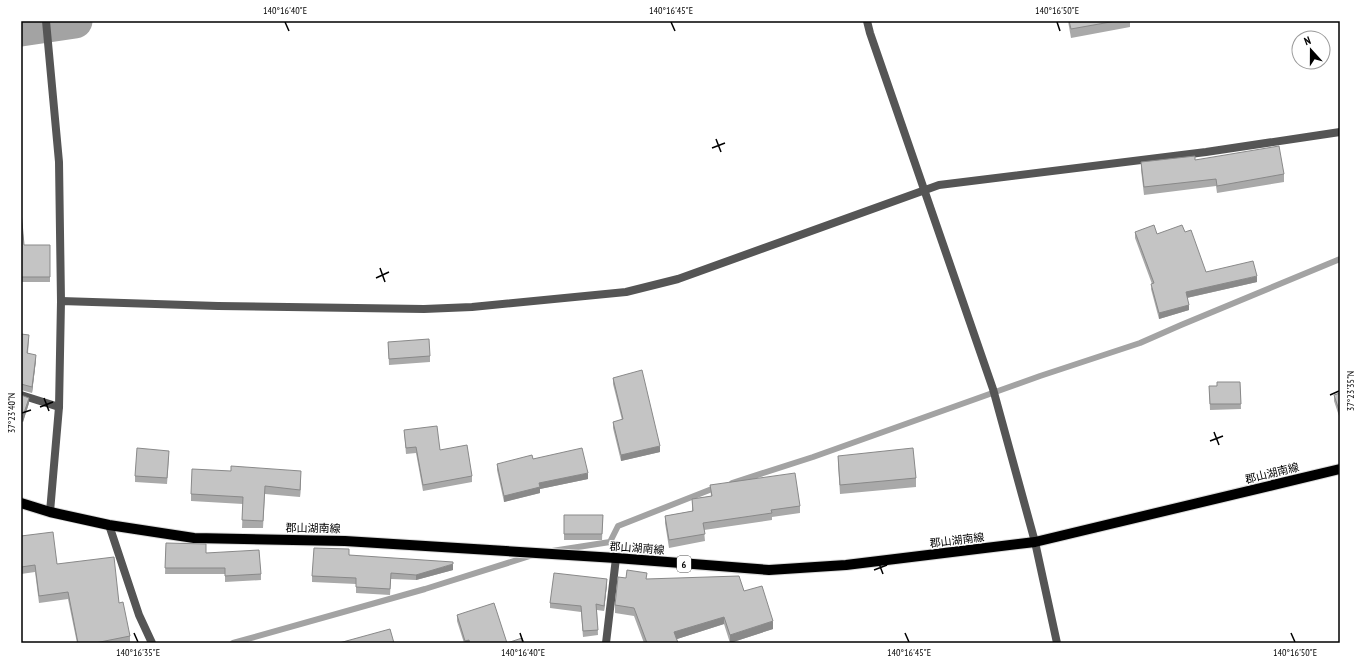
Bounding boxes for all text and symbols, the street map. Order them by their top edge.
text: 140°16'40"E [263,4,307,17]
text: 140°16'45"E [649,4,693,17]
text: 140°16'50"E [1035,4,1079,17]
north arrow [1291,30,1331,70]
text: N [1302,33,1313,48]
text: 37°23'35"N [1344,371,1357,411]
text: 37°23'40"N [5,393,18,433]
street label: 郡山湖南線 [1244,460,1300,486]
street label: 郡山湖南線 [285,521,341,535]
street label: 郡山湖南線 [929,530,985,550]
street label: 郡山湖南線 [609,539,665,557]
road number: 6 [677,556,691,572]
text: 140°16'35"E [116,646,160,659]
text: 140°16'40"E [501,646,545,659]
text: 140°16'45"E [887,646,931,659]
text: 140°16'50"E [1273,646,1317,659]

